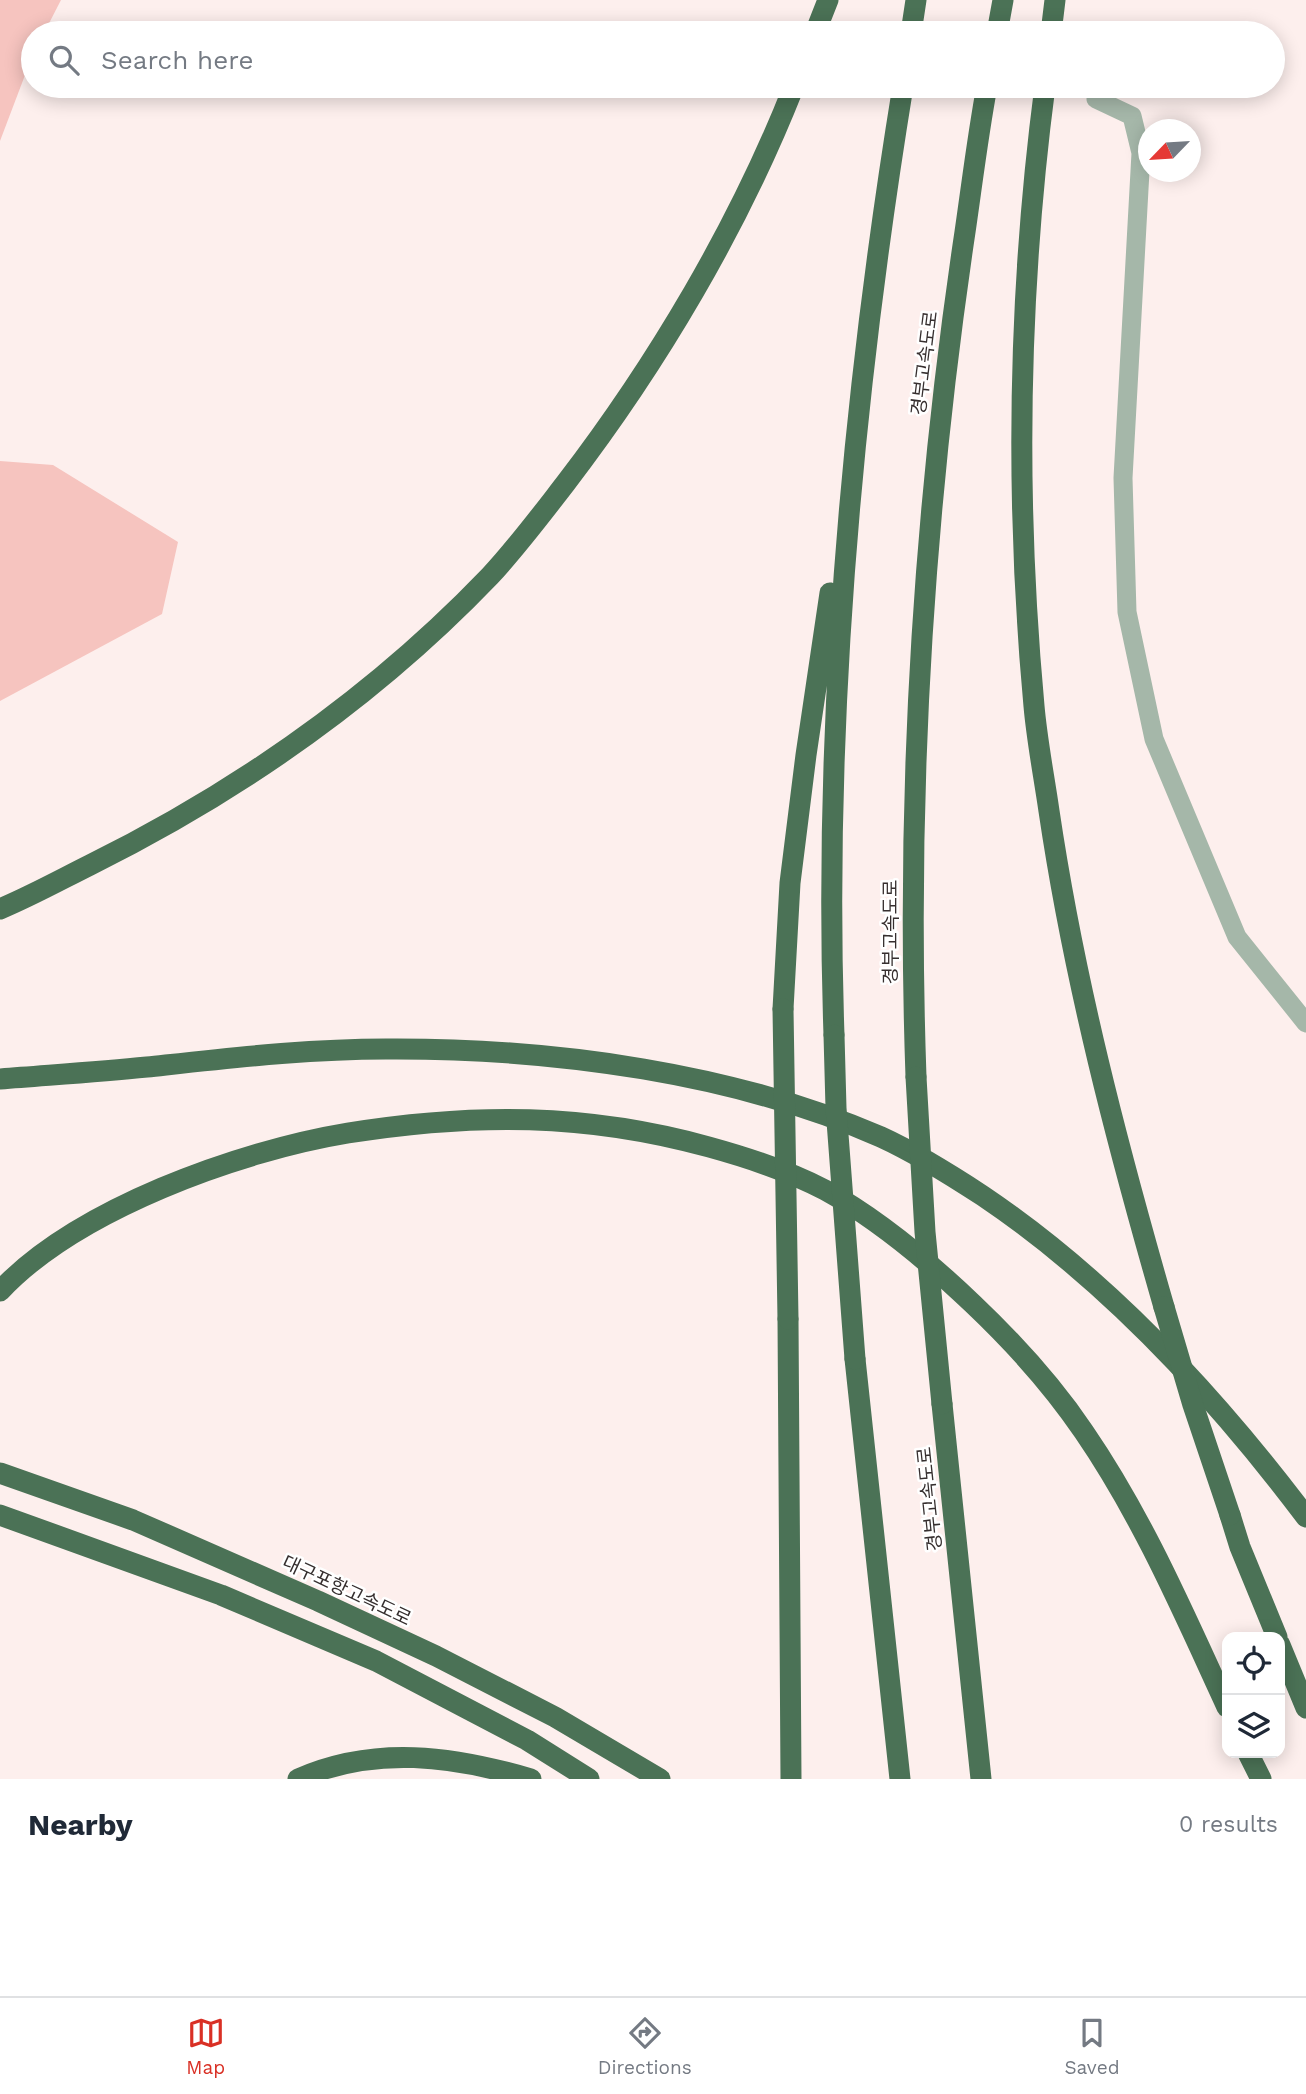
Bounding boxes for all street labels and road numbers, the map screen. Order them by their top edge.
street label: 경부고속도로 [907,310,942,417]
street label: 경부고속도로 [879,880,902,984]
street label: 경부고속도로 [913,1446,946,1552]
street label: 대구포항고속도로 [279,1550,415,1630]

